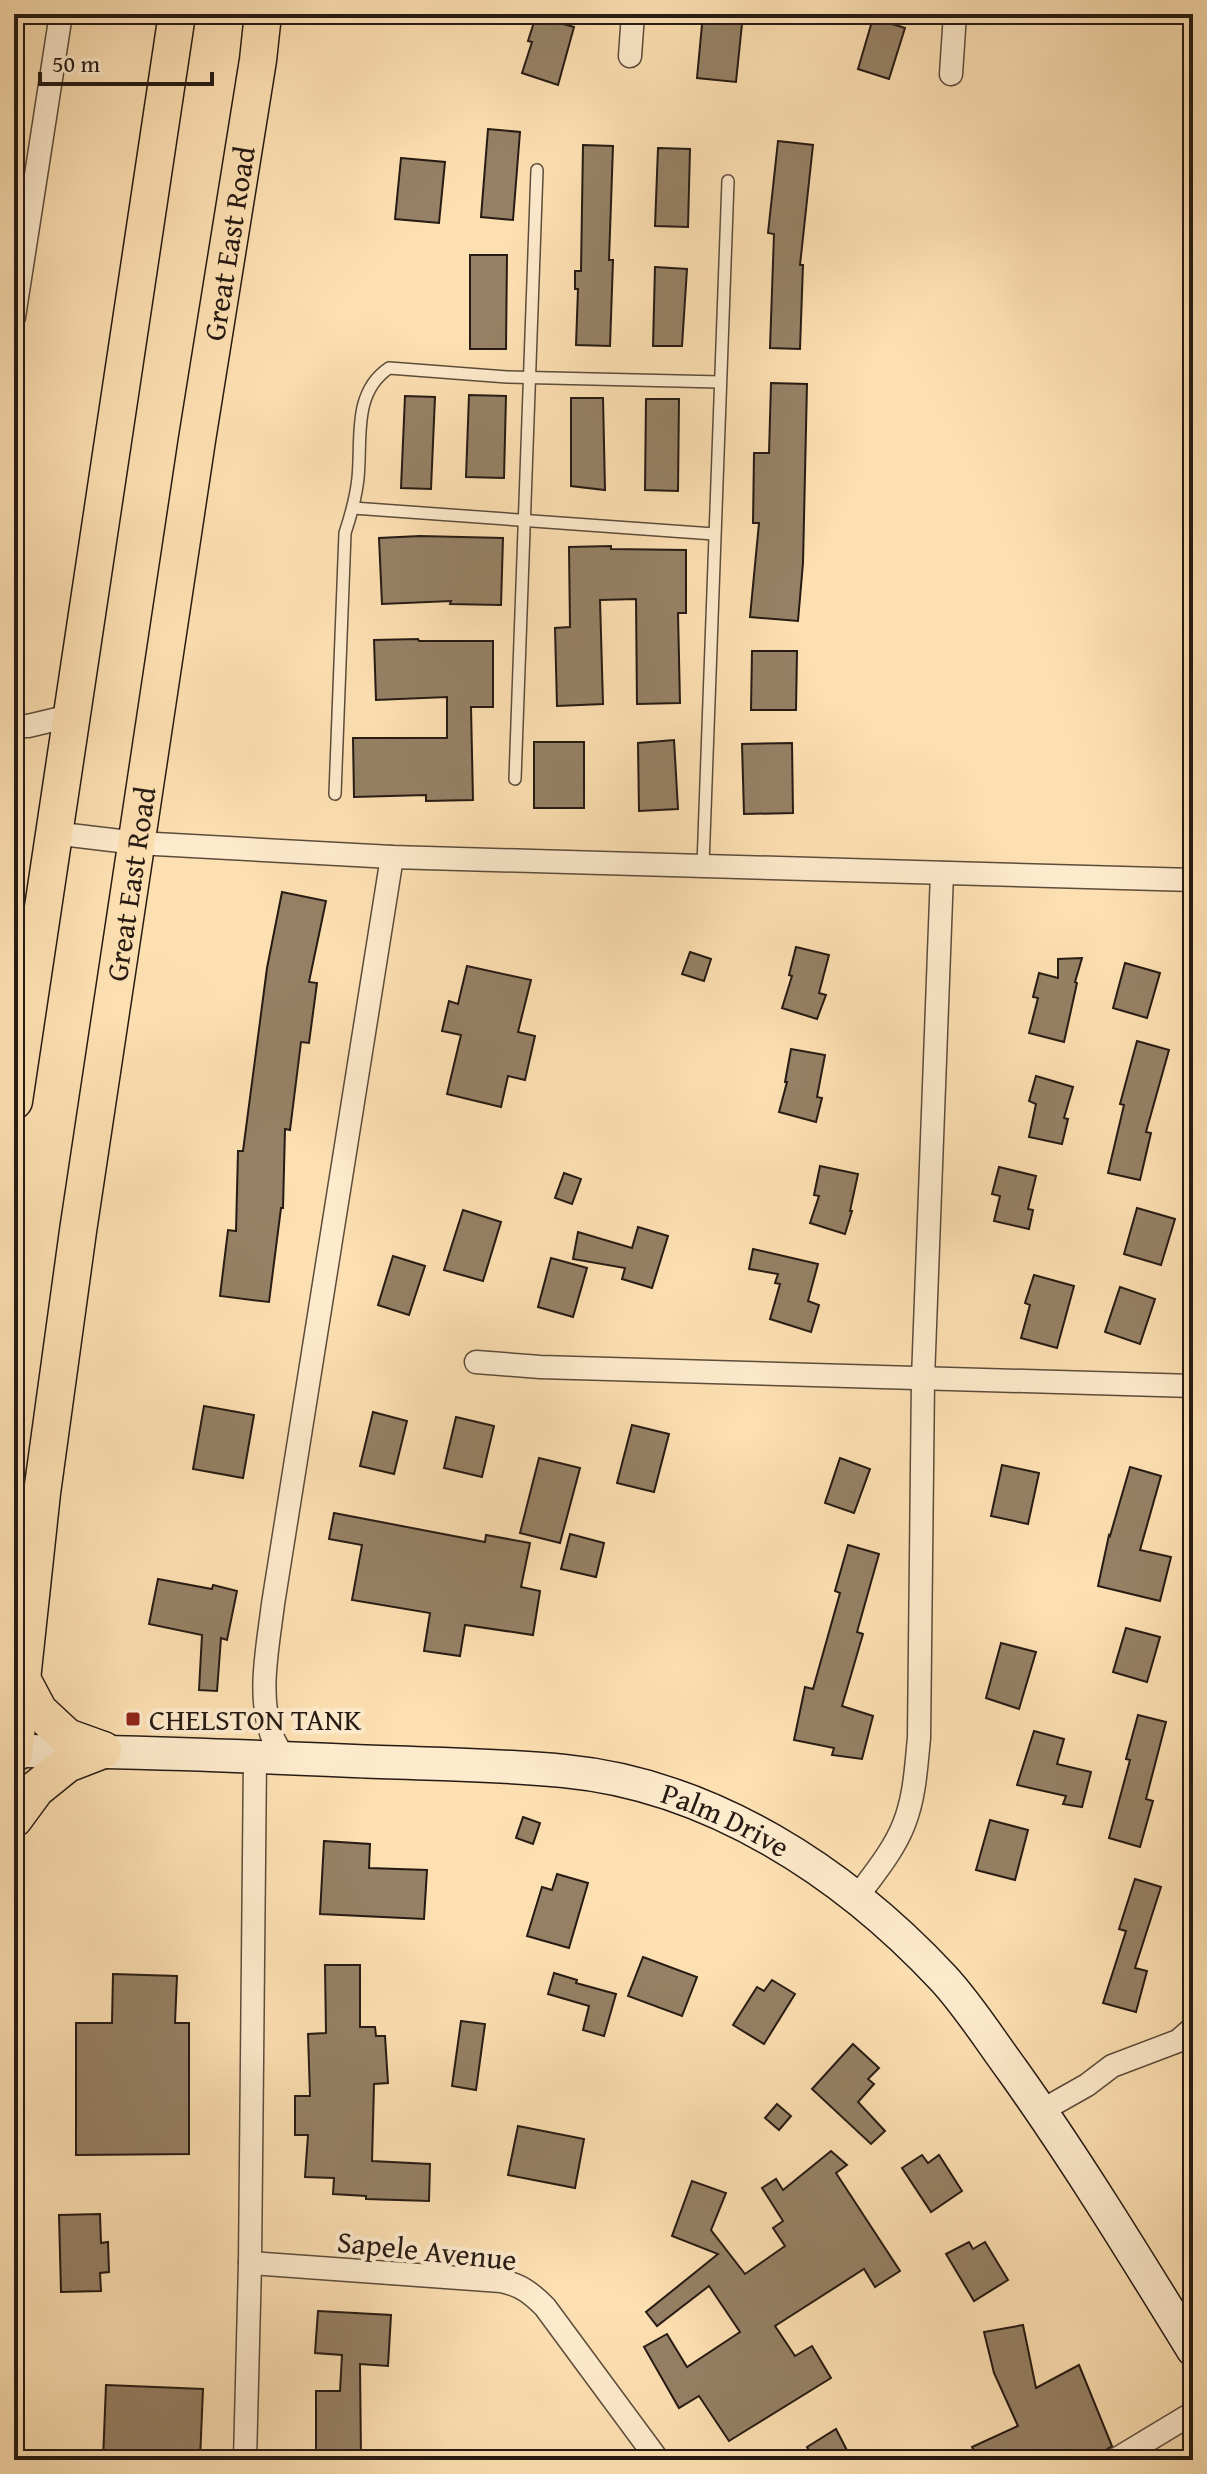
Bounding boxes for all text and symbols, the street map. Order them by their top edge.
scale bar [40,36,212,86]
text: 50 m [52,46,100,81]
street label: Great East Road [191,143,266,344]
street label: Great East Road [94,783,167,984]
place label: CHELSTON TANK [149,1697,362,1741]
marker: CHELSTON TANK [124,1710,142,1728]
street label: Palm Drive [656,1771,798,1868]
street label: Sapele Avenue [335,2219,519,2281]

